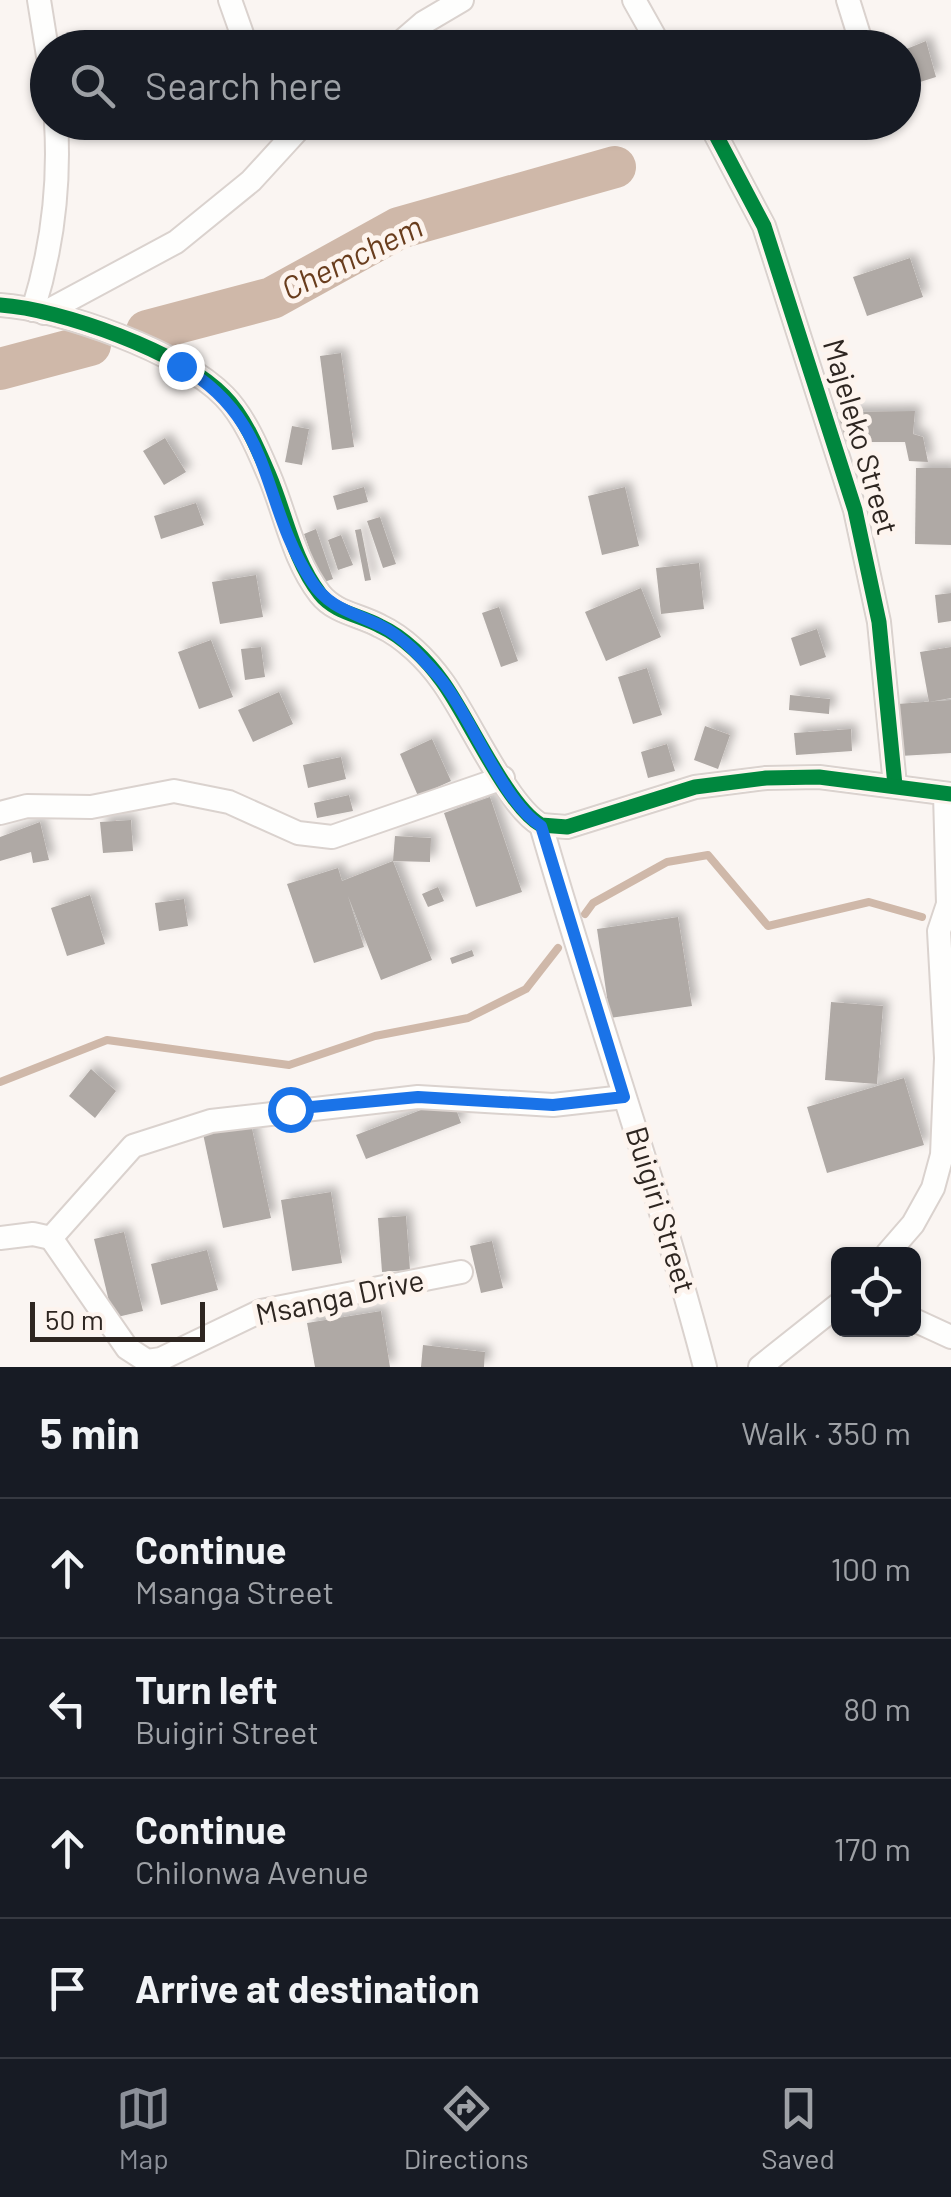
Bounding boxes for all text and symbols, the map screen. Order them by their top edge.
search box [30,30,921,140]
icon: search [65,58,120,113]
text: Search here [145,62,343,108]
water label: Chemchem [274,206,428,307]
street label: Majeleko Street [817,335,907,538]
route end [159,344,205,390]
route start [268,1087,314,1133]
street label: Buigiri Street [620,1122,704,1297]
map controls [831,1247,921,1337]
button: locate [831,1247,921,1337]
street label: Msanga Drive [252,1261,427,1331]
scale bar [30,1297,205,1342]
text: 50 m [45,1302,104,1336]
text: 5 min [40,1407,140,1457]
text: Walk · 350 m [741,1413,911,1451]
text: Continue [135,1526,286,1572]
icon: ahead [40,1541,95,1596]
text: 100 m [831,1549,911,1587]
text: Msanga Street [135,1572,334,1610]
text: Turn left [135,1666,278,1712]
icon: left [40,1681,95,1736]
text: 80 m [843,1689,911,1727]
text: Buigiri Street [135,1712,319,1750]
text: Continue [135,1806,286,1852]
icon: ahead [40,1821,95,1876]
text: 170 m [834,1829,911,1867]
text: Chilonwa Avenue [135,1852,369,1890]
icon: arrive [40,1961,95,2016]
text: Arrive at destination [135,1965,480,2011]
tab: Map [116,2081,171,2175]
tab: Directions [404,2081,529,2175]
tab: Saved [761,2081,835,2175]

